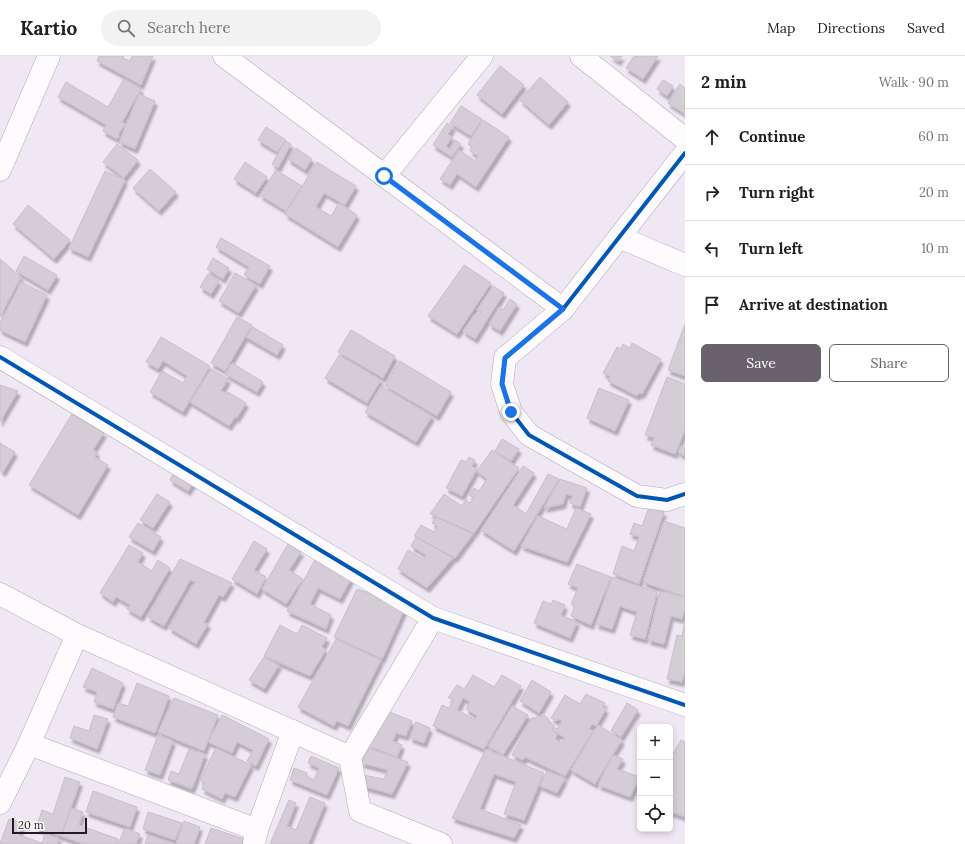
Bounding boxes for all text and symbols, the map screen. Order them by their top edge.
search box [101,10,381,46]
text: Kartio [20,16,77,40]
icon: search [115,17,137,39]
text: Search here [147,18,231,37]
text: Map [767,19,795,37]
text: Directions [817,19,885,37]
text: Saved [907,19,945,37]
text: 2 min [701,71,747,93]
text: Walk · 90 m [879,74,949,91]
icon: ahead [701,126,723,148]
text: Continue [739,127,805,146]
text: 60 m [918,128,949,145]
route start [375,167,393,185]
icon: right [701,182,723,204]
text: Turn right [739,183,815,202]
text: 20 m [919,184,949,201]
icon: left [701,238,723,260]
text: Turn left [739,239,803,258]
text: 10 m [921,240,949,257]
icon: arrive [701,294,723,316]
text: Arrive at destination [739,295,888,314]
button: Save [701,344,821,382]
button: Share [829,344,949,382]
route end [502,403,520,421]
map controls [637,724,673,832]
button: + [637,724,673,760]
button: − [637,760,673,796]
button: locate [637,796,673,832]
scale bar [12,816,87,835]
text: 20 m [18,818,43,832]

